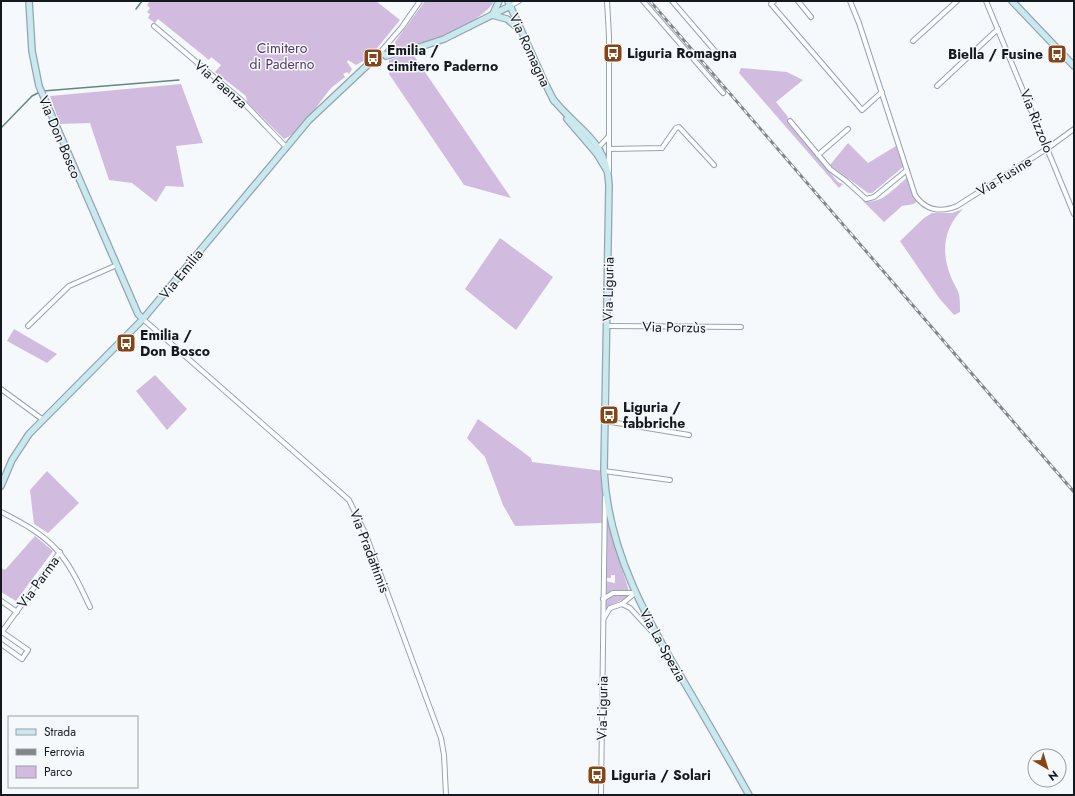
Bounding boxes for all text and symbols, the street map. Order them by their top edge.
street label: Via Romagna [504,10,556,90]
park label: Cimitero di Paderno [250,38,315,74]
place label: Emilia / cimitero Paderno [387,40,498,76]
bus stop icon: Liguria Romagna [602,42,624,64]
place label: Liguria Romagna [627,43,737,63]
bus stop icon: Biella / Fusine [1046,43,1068,65]
place label: Biella / Fusine [948,44,1043,64]
bus stop icon: Emilia / cimitero Paderno [362,47,384,69]
street label: Via Faenza [190,55,252,113]
street label: Via Rizzolo [1015,86,1059,156]
street label: Via Don Bosco [34,93,87,182]
street label: Via Fusine [973,151,1035,201]
street label: Via Emilia [154,245,208,303]
street label: Via Liguria [597,257,619,321]
street label: Via Porzùs [642,316,706,338]
place label: Emilia / Don Bosco [140,325,210,361]
bus stop icon: Emilia / Don Bosco [115,332,137,354]
place label: Liguria / fabbriche [623,397,685,433]
bus stop icon: Liguria / fabbriche [598,404,620,426]
street label: Via Pradattimis [345,506,395,596]
street label: Via Parma [12,552,64,612]
street label: Via La Spezia [635,605,691,685]
street label: Via Liguria [591,676,613,740]
legend [8,716,138,788]
text: Strada [44,723,76,741]
text: Ferrovia [44,743,85,761]
north arrow [1027,748,1067,788]
text: Parco [44,763,73,781]
bus stop icon: Liguria / Solari [586,764,608,786]
place label: Liguria / Solari [611,765,711,785]
text: N [1045,767,1062,785]

